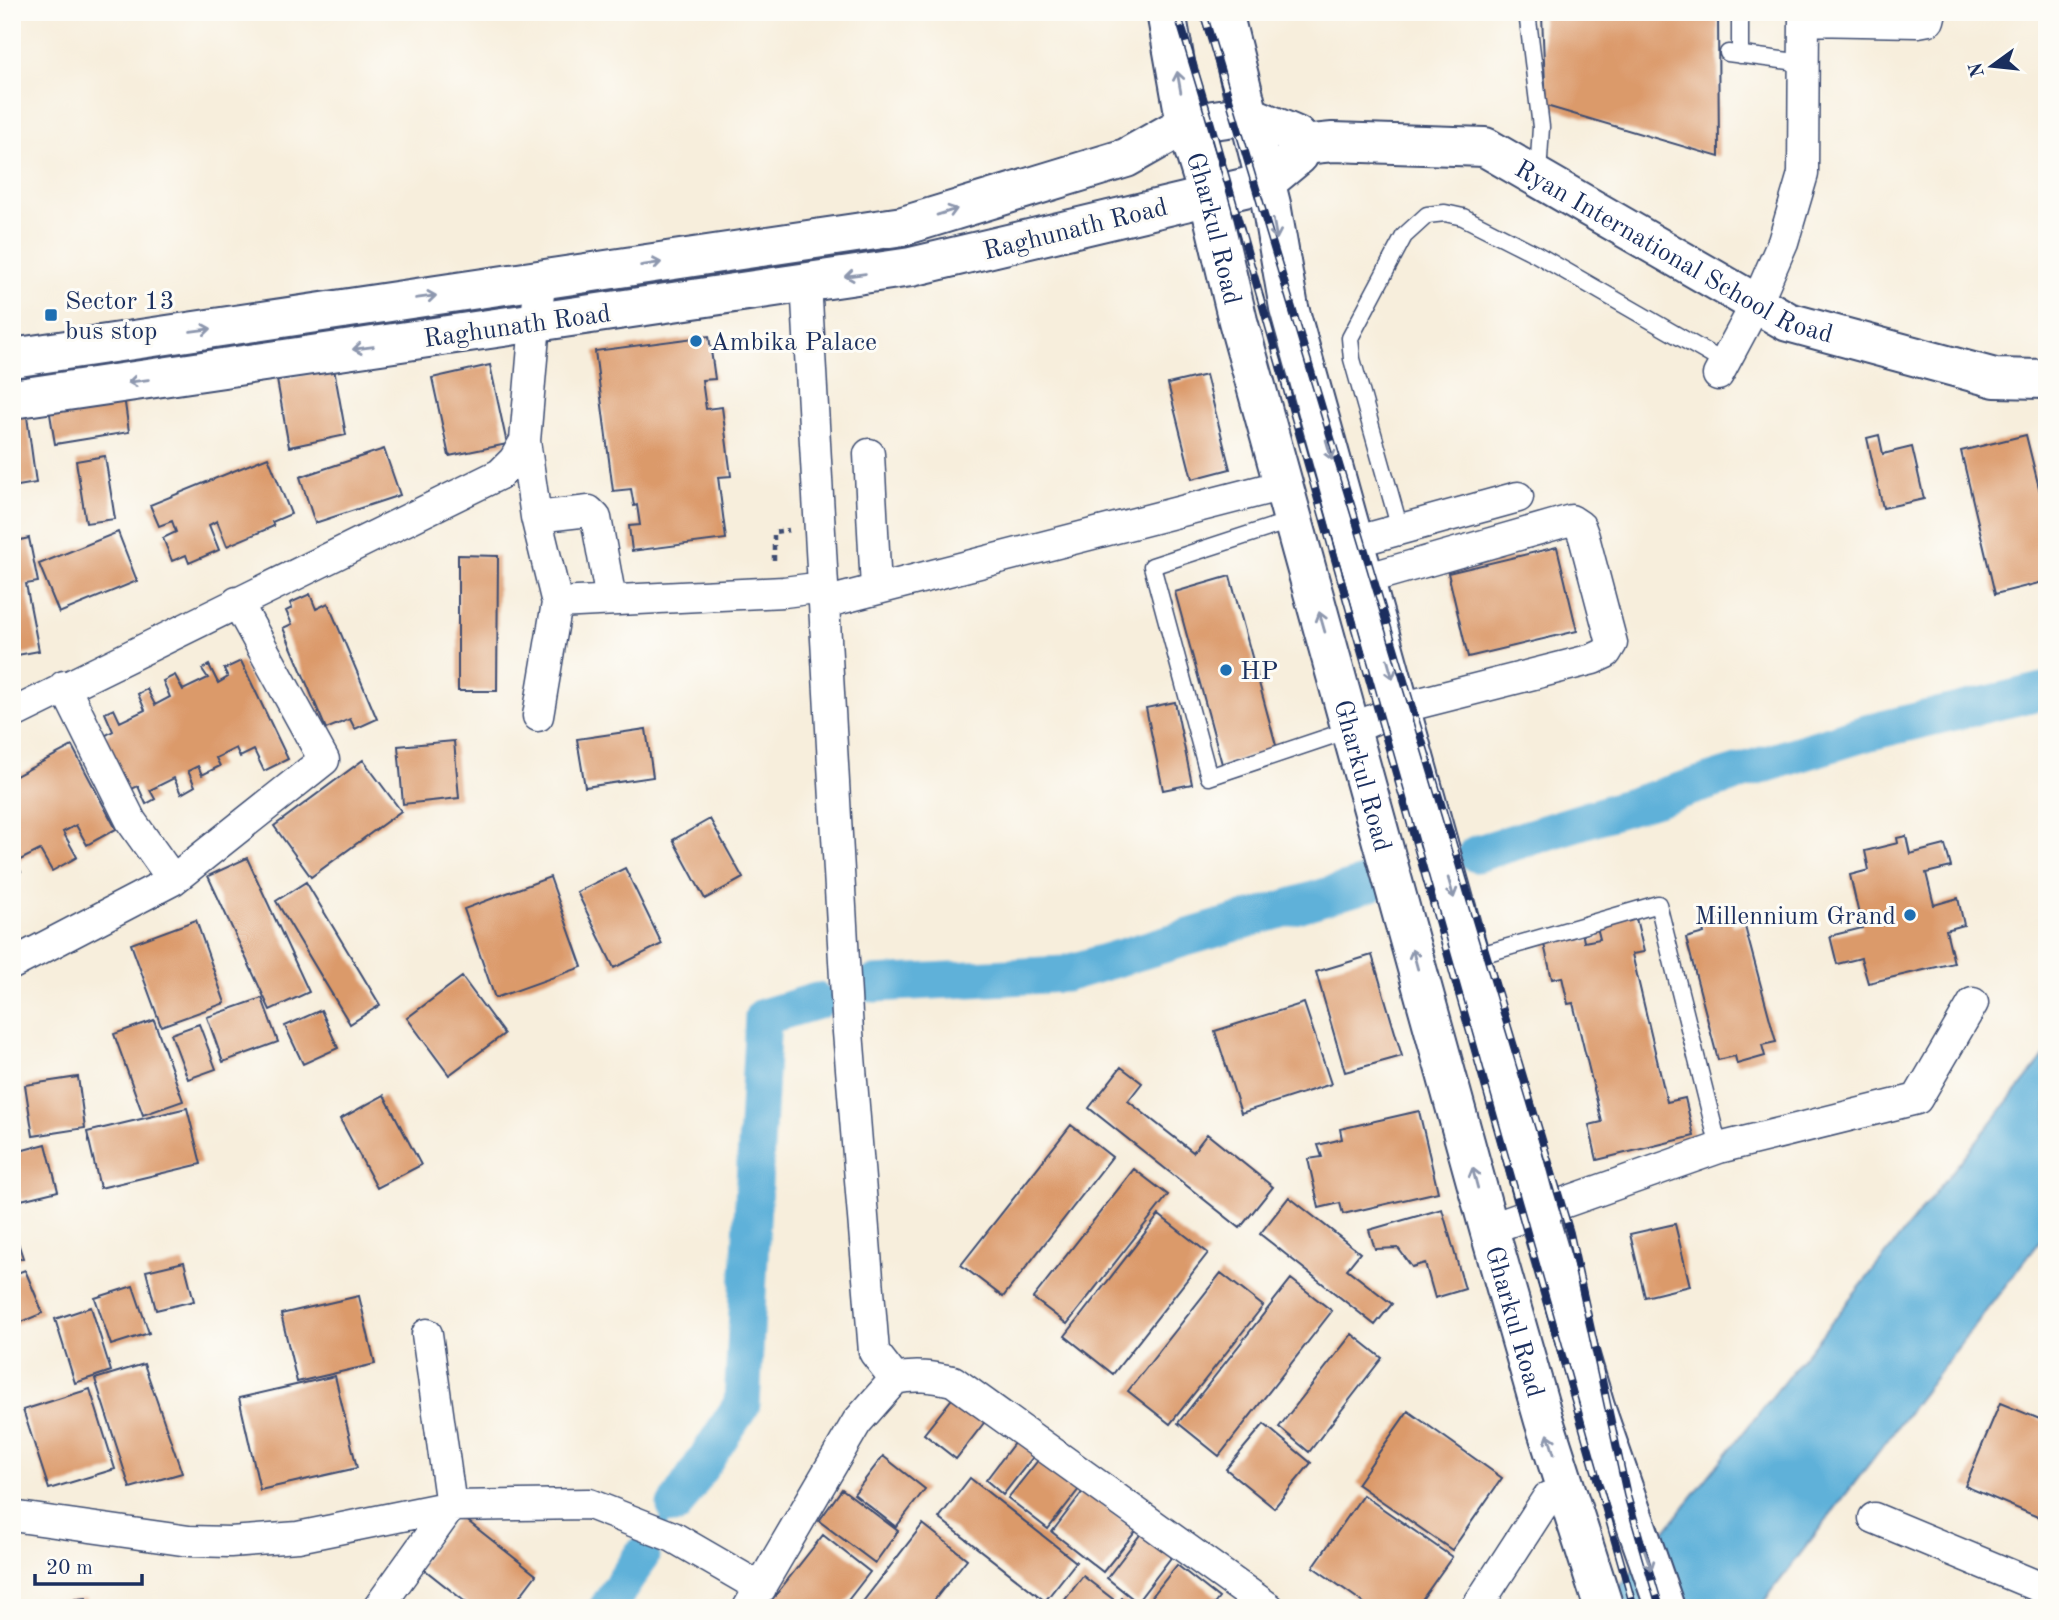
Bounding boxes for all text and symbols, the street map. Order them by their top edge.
north arrow [1958,32,2028,102]
text: N [1967,60,1989,79]
one-way arrow [1172,71,1185,94]
street label: Gharkul Road [1181,150,1245,307]
street label: Ryan International School Road [1510,156,1835,349]
street label: Raghunath Road [981,194,1170,265]
one-way arrow [936,205,958,218]
one-way arrow [1269,217,1282,240]
one-way arrow [639,257,662,270]
one-way arrow [844,269,867,282]
place label: Sector 13 bus stop [65,289,175,345]
one-way arrow [414,290,437,303]
street label: Raghunath Road [422,301,613,353]
marker: Sector 13 bus stop [43,307,59,323]
one-way arrow [189,324,212,337]
place label: Ambika Palace [710,330,877,356]
marker: Ambika Palace [688,333,704,349]
one-way arrow [352,341,375,354]
one-way arrow [127,374,150,387]
one-way arrow [1323,439,1336,461]
one-way arrow [1314,611,1327,633]
one-way arrow [1384,658,1397,680]
place label: HP [1240,659,1278,685]
marker: HP [1218,662,1234,678]
street label: Gharkul Road [1328,697,1395,855]
one-way arrow [1445,876,1458,899]
place label: Millennium Grand [1694,904,1896,930]
marker: Millennium Grand [1902,907,1918,923]
one-way arrow [1408,948,1421,971]
one-way arrow [1468,1167,1481,1189]
street label: Gharkul Road [1480,1244,1548,1401]
one-way arrow [1544,1433,1557,1455]
scale bar [35,1543,142,1587]
one-way arrow [1643,1549,1655,1571]
text: 20 m [46,1558,93,1579]

